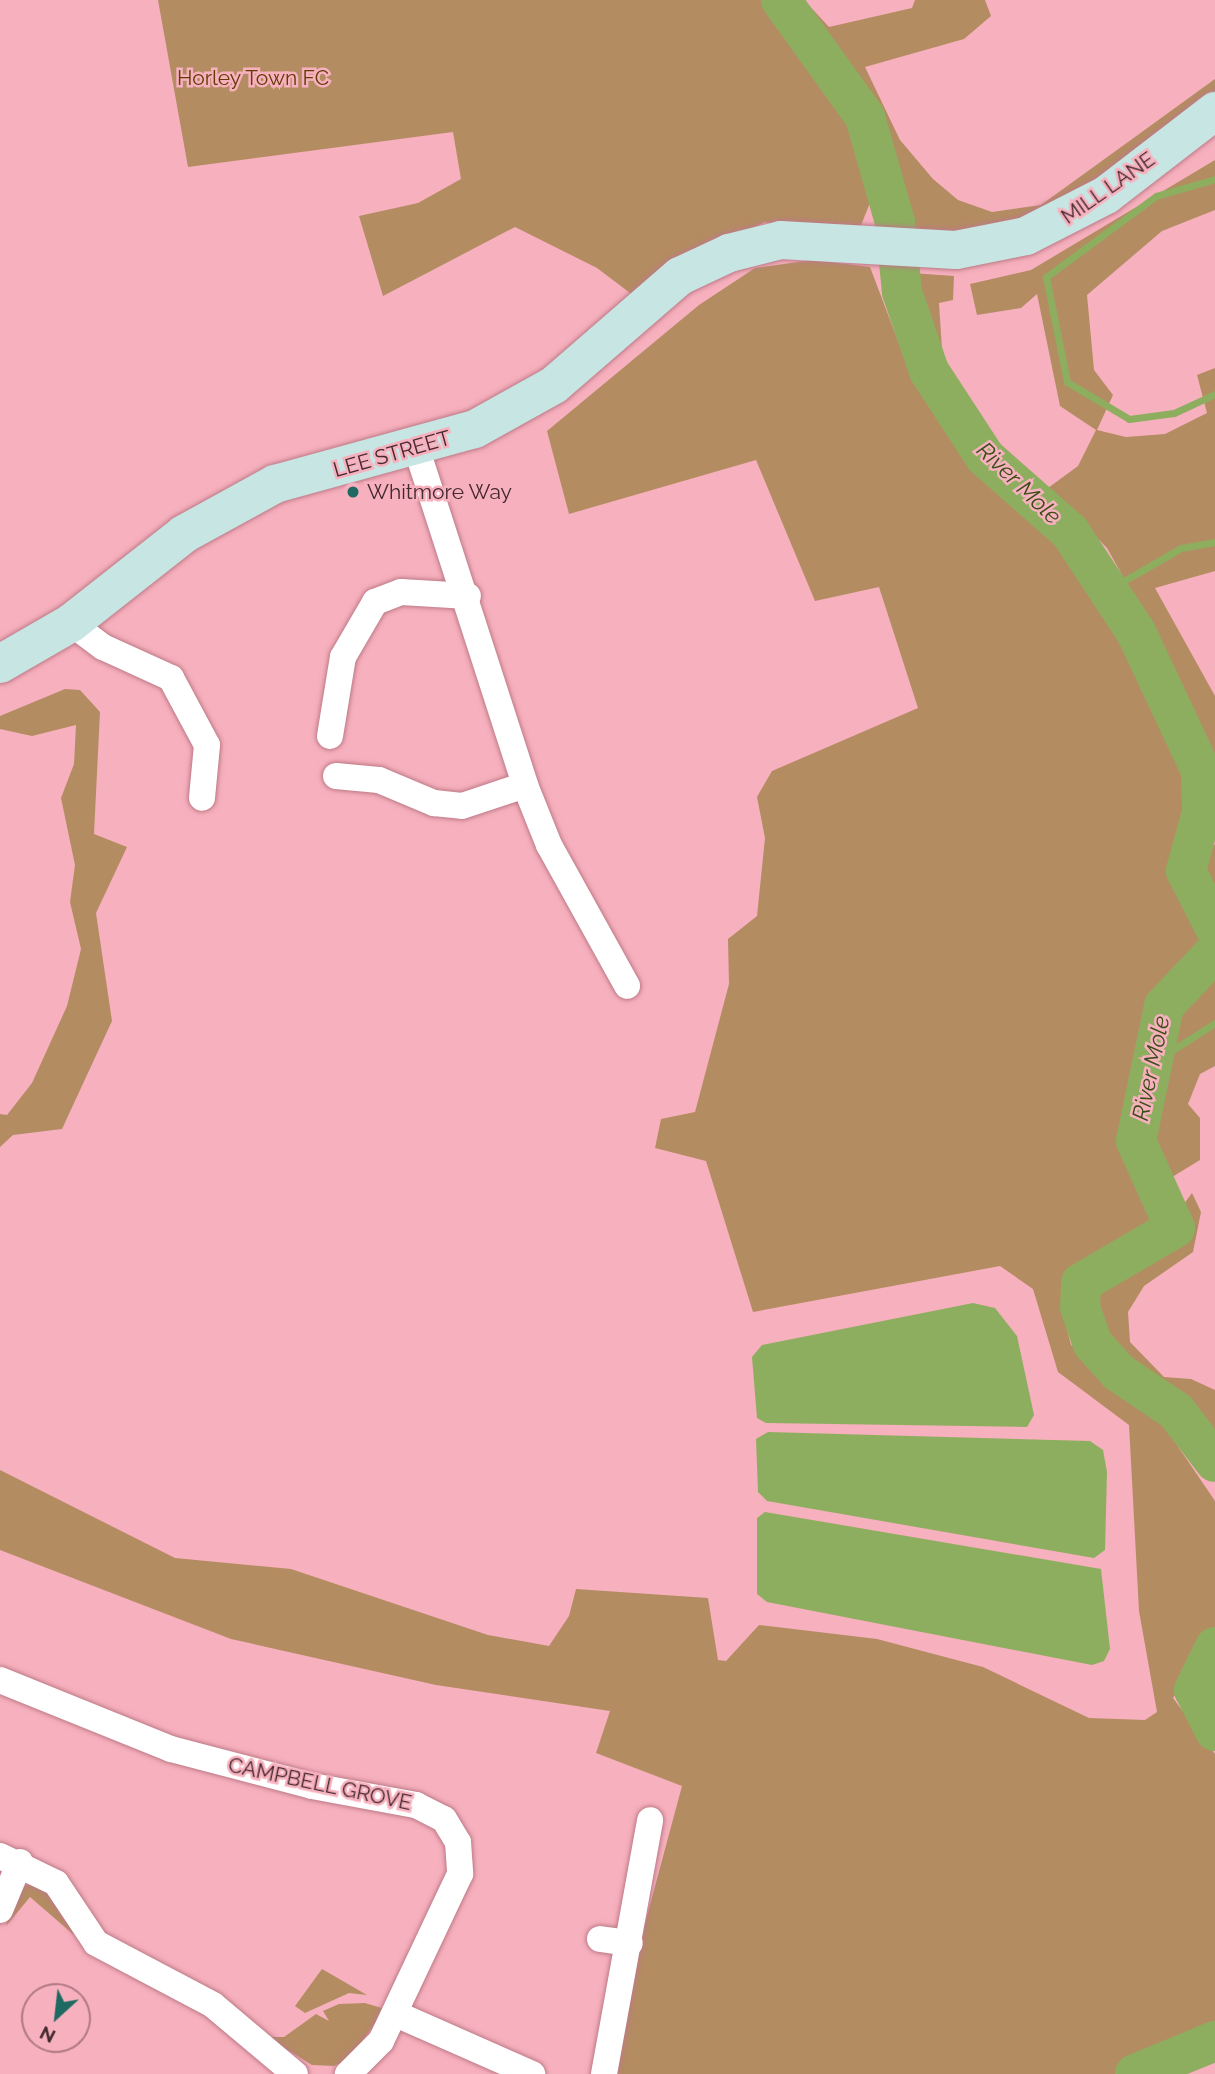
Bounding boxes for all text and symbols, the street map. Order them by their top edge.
park label: Horley Town FC [176,65,330,91]
street label: MILL LANE [1056,146,1160,230]
street label: LEE STREET [330,425,454,483]
water label: River Mole [971,436,1067,530]
place label: Whitmore Way [367,479,513,505]
marker: Whitmore Way [345,484,361,500]
water label: River Mole [1126,1013,1176,1123]
street label: CAMPBELL GROVE [226,1752,414,1816]
north arrow [21,1983,91,2053]
text: N [36,2022,59,2048]

